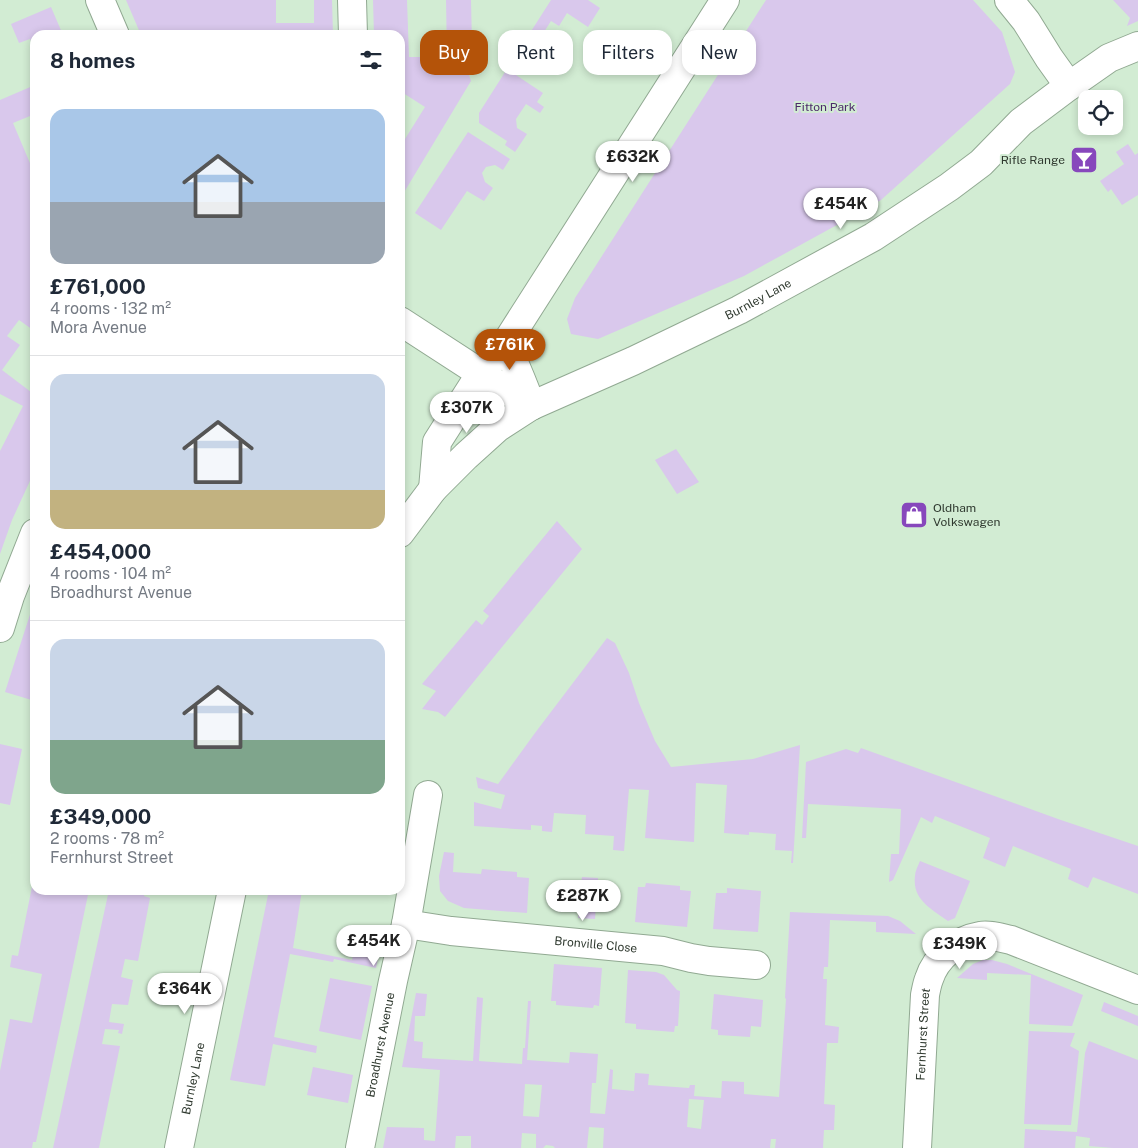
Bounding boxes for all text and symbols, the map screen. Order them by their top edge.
chip: Buy [420,30,488,75]
chip: Rent [498,30,573,75]
chip: Filters [583,30,672,75]
chip: New [682,30,756,75]
icon: filters [357,46,385,74]
text: 8 homes [50,48,135,73]
map controls [1078,90,1123,135]
button: locate [1078,90,1123,135]
park label: Fitton Park [795,100,856,114]
pin: £632K [598,140,668,183]
icon: home [173,141,263,231]
bar icon: Rifle Range [1069,145,1099,175]
text: £632K [606,147,660,166]
place label: Rifle Range [1001,153,1065,167]
pin: £454K [806,188,876,230]
text: £454K [814,194,868,213]
text: £761,000 [50,274,146,299]
street label: Burnley Lane [723,276,794,323]
text: 4 rooms · 132 m² [50,299,171,318]
text: Mora Avenue [50,318,147,337]
pin: £761K [475,328,545,371]
text: £761K [485,335,535,354]
pin: £307K [432,392,502,434]
text: £307K [441,398,493,417]
icon: home [173,407,263,497]
shop icon: Oldham Volkswagen [899,500,929,530]
place label: Oldham Volkswagen [933,501,1000,529]
text: £454,000 [50,539,151,564]
text: 4 rooms · 104 m² [50,564,171,583]
text: Broadhurst Avenue [50,583,192,602]
icon: home [173,672,263,762]
text: £349,000 [50,804,151,829]
text: 2 rooms · 78 m² [50,829,164,848]
text: Fernhurst Street [50,848,173,867]
pin: £287K [548,880,618,922]
text: £287K [557,886,609,905]
pin: £454K [339,924,409,967]
pin: £349K [925,928,995,970]
text: £454K [347,931,401,950]
street label: Bronville Close [554,934,638,956]
text: £349K [933,934,987,953]
pin: £364K [150,972,220,1015]
text: £364K [158,979,212,998]
street label: Fernhurst Street [914,986,933,1081]
street label: Broadhurst Avenue [363,991,398,1099]
street label: Burnley Lane [179,1041,208,1116]

